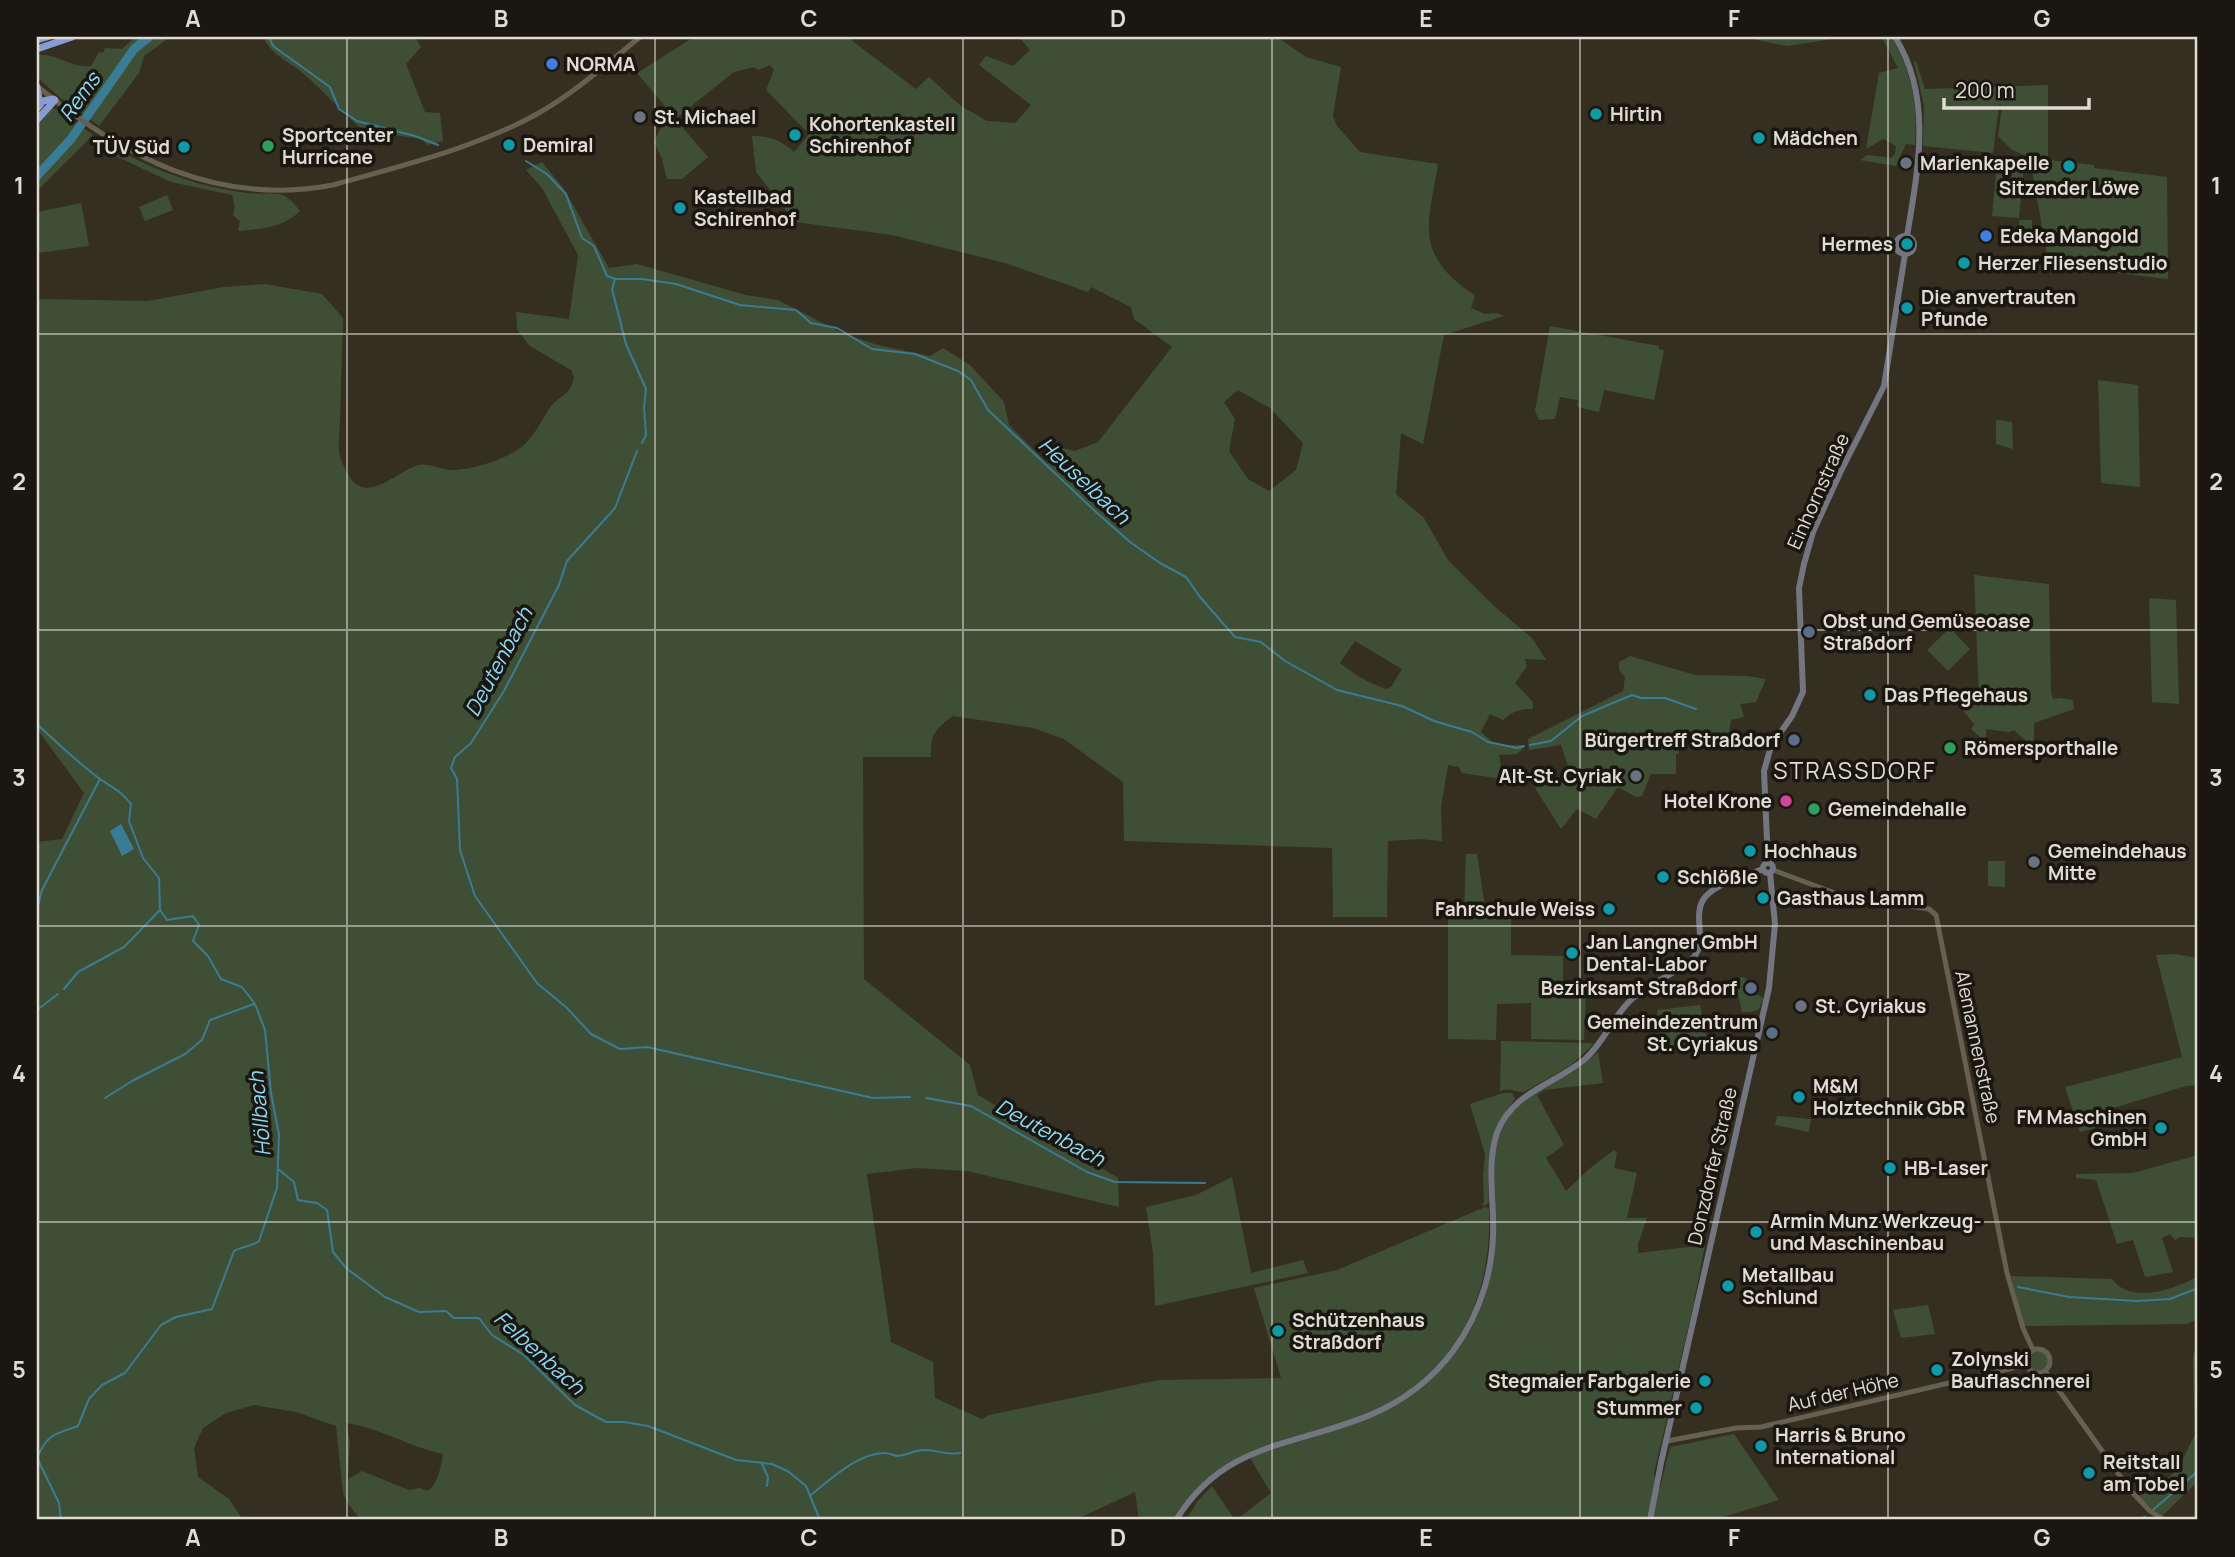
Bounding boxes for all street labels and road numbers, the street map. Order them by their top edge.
street label: Einhornstraße [1781,429,1855,553]
street label: Alemannenstraße [1949,968,2007,1126]
street label: Donzdorfer Straße [1681,1085,1743,1247]
street label: Auf der Höhe [1785,1367,1901,1417]

